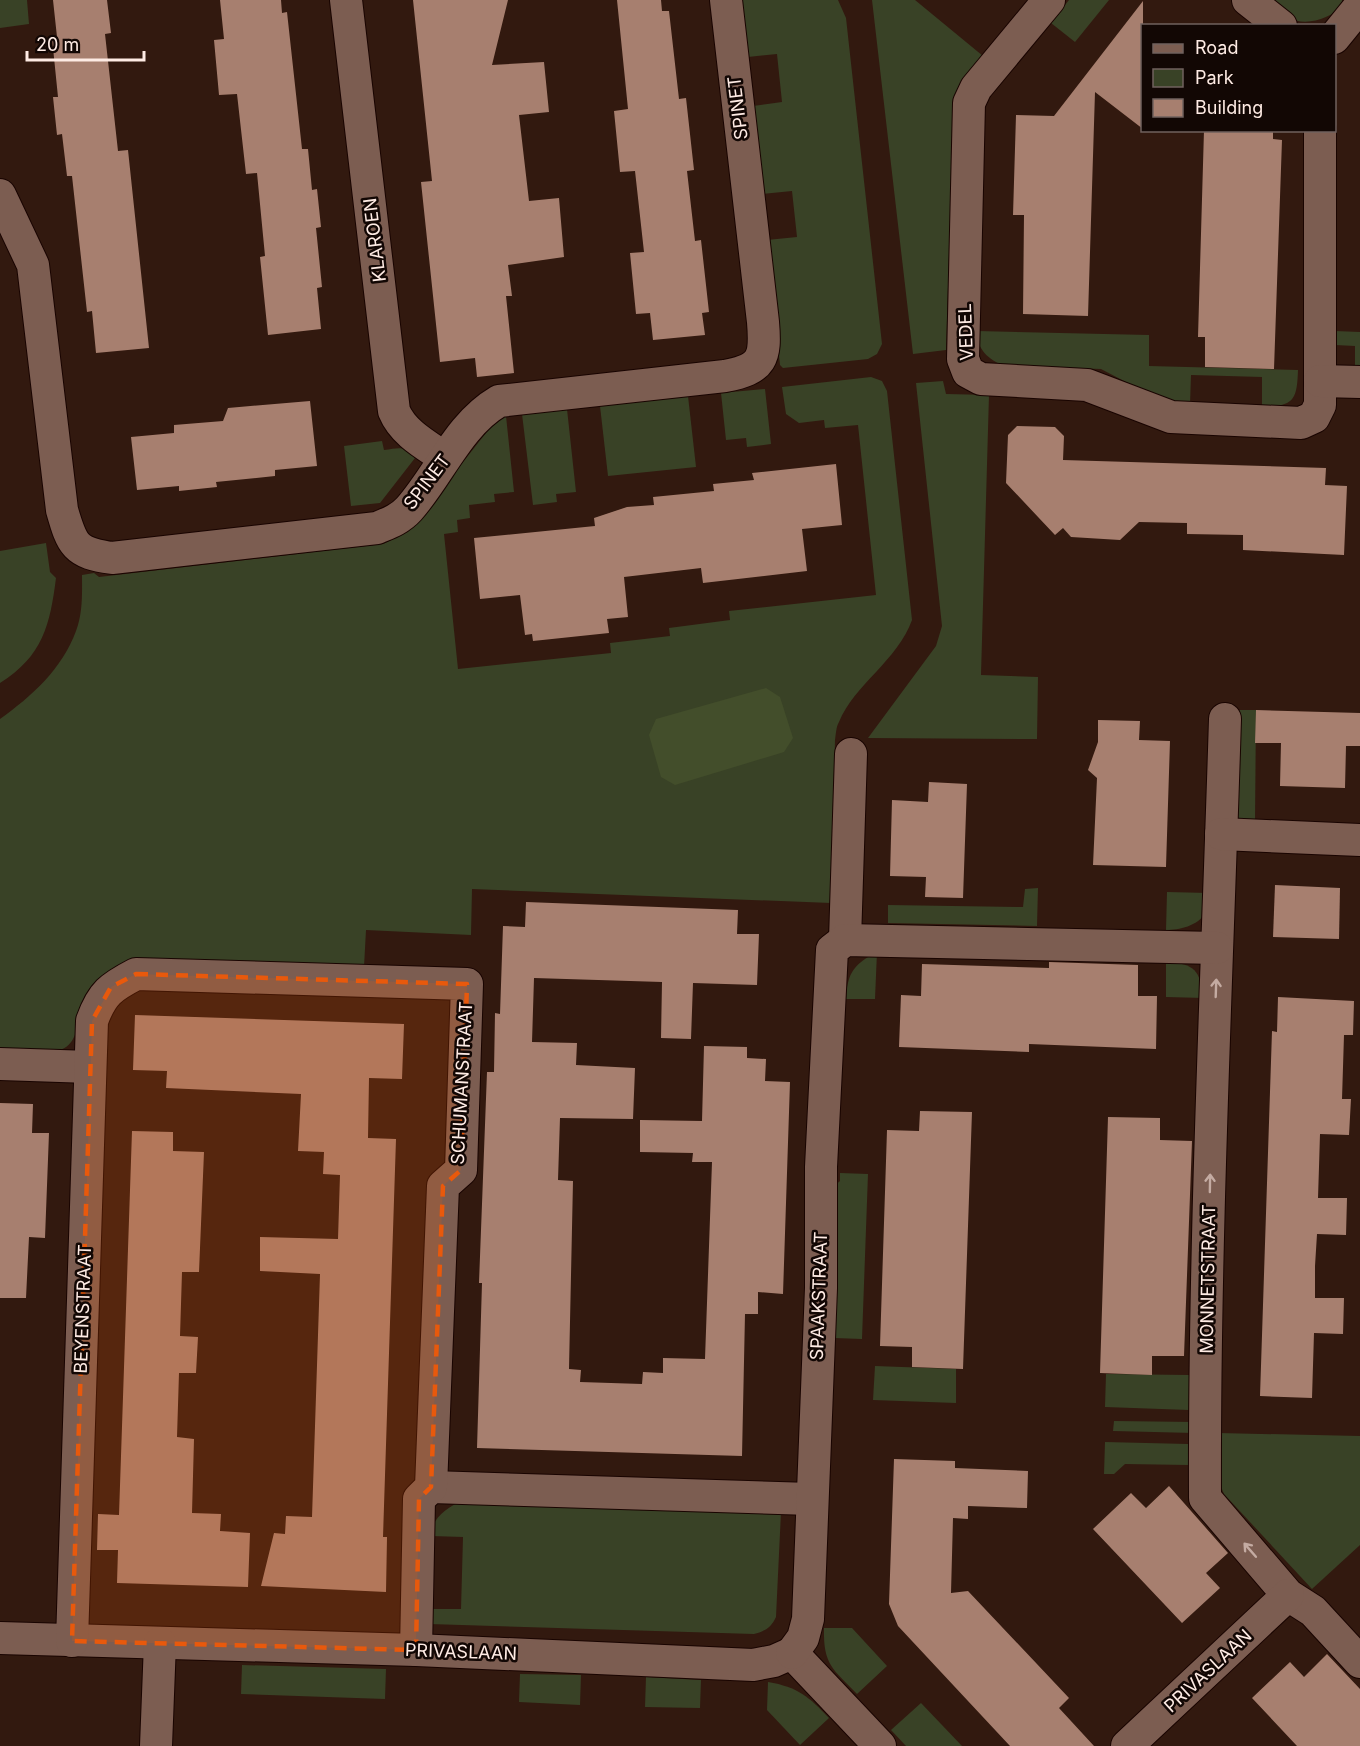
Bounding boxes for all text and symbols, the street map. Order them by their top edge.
scale bar [27,24,144,62]
legend [1141,24,1336,132]
text: 20 m [36,34,79,55]
text: Road [1195,37,1238,58]
text: Park [1195,67,1234,88]
street label: SPINET [723,75,752,141]
text: Building [1195,97,1263,118]
street label: KLAROEN [359,197,390,283]
street label: VEDEL [954,303,977,361]
street label: SPINET [399,450,454,514]
one-way arrow [1210,979,1222,999]
street label: SCHUMANSTRAAT [447,1001,476,1165]
one-way arrow [1205,1174,1216,1194]
street label: MONNETSTRAAT [1196,1204,1219,1354]
street label: SPAAKSTRAAT [806,1231,831,1361]
street label: BEYENSTRAAT [70,1244,95,1374]
one-way arrow [1243,1543,1257,1558]
street label: PRIVASLAAN [1160,1625,1256,1716]
street label: PRIVASLAAN [405,1639,517,1664]

